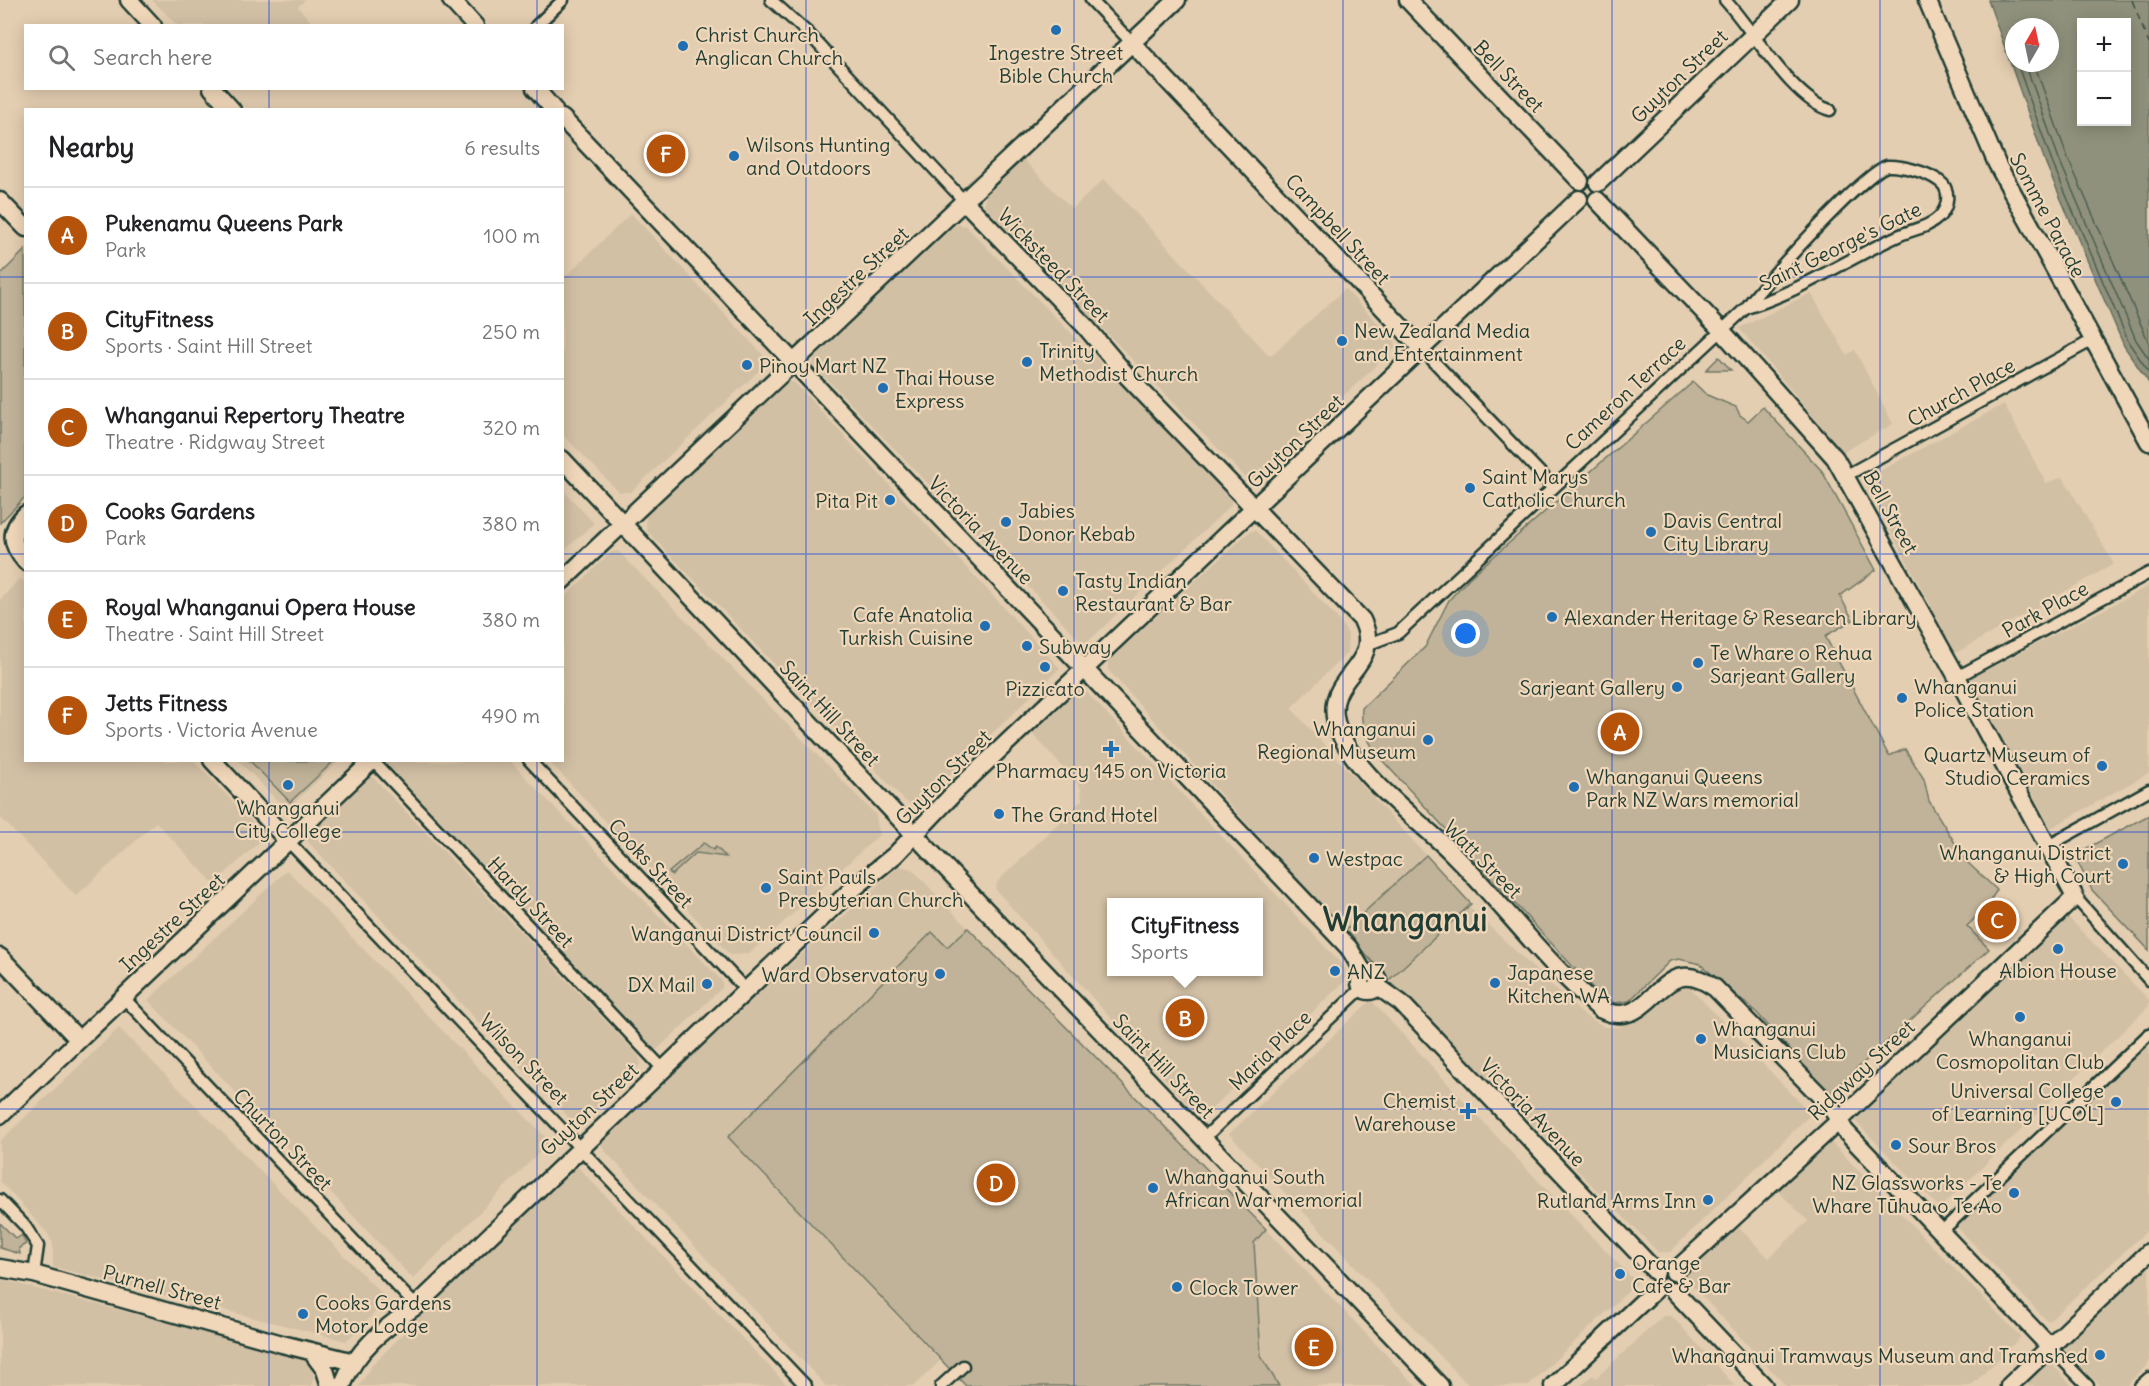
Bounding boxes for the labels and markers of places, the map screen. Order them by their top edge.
place label: Christ Church Anglican Church [695,22,843,70]
marker: Ingestre Street Bible Church [1049,23,1063,37]
marker: Christ Church Anglican Church [676,39,690,53]
place label: Ingestre Street Bible Church [989,40,1123,88]
pin: F [646,132,686,176]
place label: Wilsons Hunting and Outdoors [746,132,890,180]
marker: Wilsons Hunting and Outdoors [727,149,741,163]
place label: New Zealand Media and Entertainment [1354,318,1530,366]
marker: New Zealand Media and Entertainment [1335,334,1349,348]
place label: Trinity Methodist Church [1039,338,1198,386]
place label: Pinoy Mart NZ [759,353,887,378]
marker: Trinity Methodist Church [1020,355,1034,369]
marker: Pinoy Mart NZ [740,358,754,372]
place label: Thai House Express [895,365,995,413]
marker: Thai House Express [876,381,890,395]
place label: Saint Marys Catholic Church [1482,464,1626,512]
marker: Saint Marys Catholic Church [1463,481,1477,495]
place label: Pita Pit [815,488,878,513]
marker: Pita Pit [883,493,897,507]
place label: Jabies Donor Kebab [1018,498,1135,546]
place label: Davis Central City Library [1663,508,1782,556]
marker: Jabies Donor Kebab [999,515,1013,529]
marker: Davis Central City Library [1644,525,1658,539]
place label: Tasty Indian Restaurant & Bar [1075,568,1232,616]
marker: Tasty Indian Restaurant & Bar [1056,584,1070,598]
place label: Cafe Anatolia Turkish Cuisine [839,602,973,650]
place label: Alexander Heritage & Research Library [1564,605,1917,630]
marker: Alexander Heritage & Research Library [1545,610,1559,624]
marker: Cafe Anatolia Turkish Cuisine [978,619,992,633]
place label: Subway [1039,634,1111,659]
marker: Subway [1020,639,1034,653]
place label: Te Whare o Rehua Sarjeant Gallery [1710,640,1872,688]
marker: Te Whare o Rehua Sarjeant Gallery [1691,656,1705,670]
marker: Pizzicato [1038,660,1052,674]
place label: Whanganui Police Station [1914,674,2034,722]
place label: Sarjeant Gallery [1520,675,1665,700]
place label: Pizzicato [1005,676,1085,701]
marker: Sarjeant Gallery [1670,680,1684,694]
marker: Whanganui Police Station [1895,691,1909,705]
pin: A [1600,710,1640,754]
place label: Whanganui Regional Museum [1257,716,1416,764]
marker: Whanganui Regional Museum [1421,733,1435,747]
marker: Pharmacy 145 on Victoria [1104,742,1118,756]
place label: Quartz Museum of Studio Ceramics [1923,742,2090,790]
place label: Pharmacy 145 on Victoria [996,758,1226,783]
marker: Quartz Museum of Studio Ceramics [2095,759,2109,773]
place label: Whanganui Queens Park NZ Wars memorial [1586,764,1799,812]
marker: Whanganui City College [281,778,295,792]
marker: Whanganui Queens Park NZ Wars memorial [1567,780,1581,794]
place label: Whanganui City College [235,795,341,843]
place label: The Grand Hotel [1011,802,1158,827]
marker: The Grand Hotel [992,807,1006,821]
place label: Whanganui District & High Court [1939,840,2111,888]
place label: Westpac [1326,846,1403,871]
marker: Westpac [1307,851,1321,865]
marker: Whanganui District & High Court [2116,857,2130,871]
place label: Saint Pauls Presbyterian Church [778,864,964,912]
marker: Saint Pauls Presbyterian Church [759,881,773,895]
pin: C [1978,898,2016,942]
place label: Wanganui District Council [631,921,862,946]
marker: Wanganui District Council [867,926,881,940]
marker: Albion House [2051,942,2065,956]
place label: Albion House [1999,958,2117,983]
place label: ANZ [1347,959,1385,984]
place label: Japanese Kitchen WA [1507,960,1610,1008]
place label: Ward Observatory [762,962,928,987]
marker: ANZ [1328,964,1342,978]
marker: Ward Observatory [933,967,947,981]
place label: DX Mail [628,972,695,997]
marker: Japanese Kitchen WA [1488,976,1502,990]
marker: DX Mail [700,977,714,991]
pin: B [1166,996,1204,1040]
marker: Whanganui Cosmopolitan Club [2013,1010,2027,1024]
place label: Whanganui Musicians Club [1713,1016,1846,1064]
place label: Whanganui Cosmopolitan Club [1936,1026,2104,1074]
marker: Whanganui Musicians Club [1694,1032,1708,1046]
place label: Universal College of Learning [UCOL] [1931,1078,2104,1126]
place label: Chemist Warehouse [1354,1088,1456,1136]
marker: Universal College of Learning [UCOL] [2109,1095,2123,1109]
marker: Chemist Warehouse [1461,1104,1475,1118]
place label: Sour Bros [1908,1133,1996,1158]
marker: Sour Bros [1889,1138,1903,1152]
pin: D [976,1160,1016,1206]
place label: Whanganui South African War memorial [1165,1164,1362,1212]
place label: NZ Glassworks - Te Whare Tūhua o Te Ao [1812,1170,2002,1218]
marker: Whanganui South African War memorial [1146,1181,1160,1195]
marker: NZ Glassworks - Te Whare Tūhua o Te Ao [2007,1186,2021,1200]
place label: Rutland Arms Inn [1537,1188,1696,1213]
marker: Rutland Arms Inn [1701,1193,1715,1207]
place label: Orange Cafe & Bar [1632,1250,1731,1298]
marker: Orange Cafe & Bar [1613,1267,1627,1281]
place label: Clock Tower [1189,1275,1298,1300]
marker: Clock Tower [1170,1280,1184,1294]
place label: Cooks Gardens Motor Lodge [315,1290,451,1338]
marker: Cooks Gardens Motor Lodge [296,1307,310,1321]
pin: E [1294,1324,1334,1370]
place label: Whanganui Tramways Museum and Tramshed [1672,1343,2088,1368]
marker: Whanganui Tramways Museum and Tramshed [2093,1348,2107,1362]

